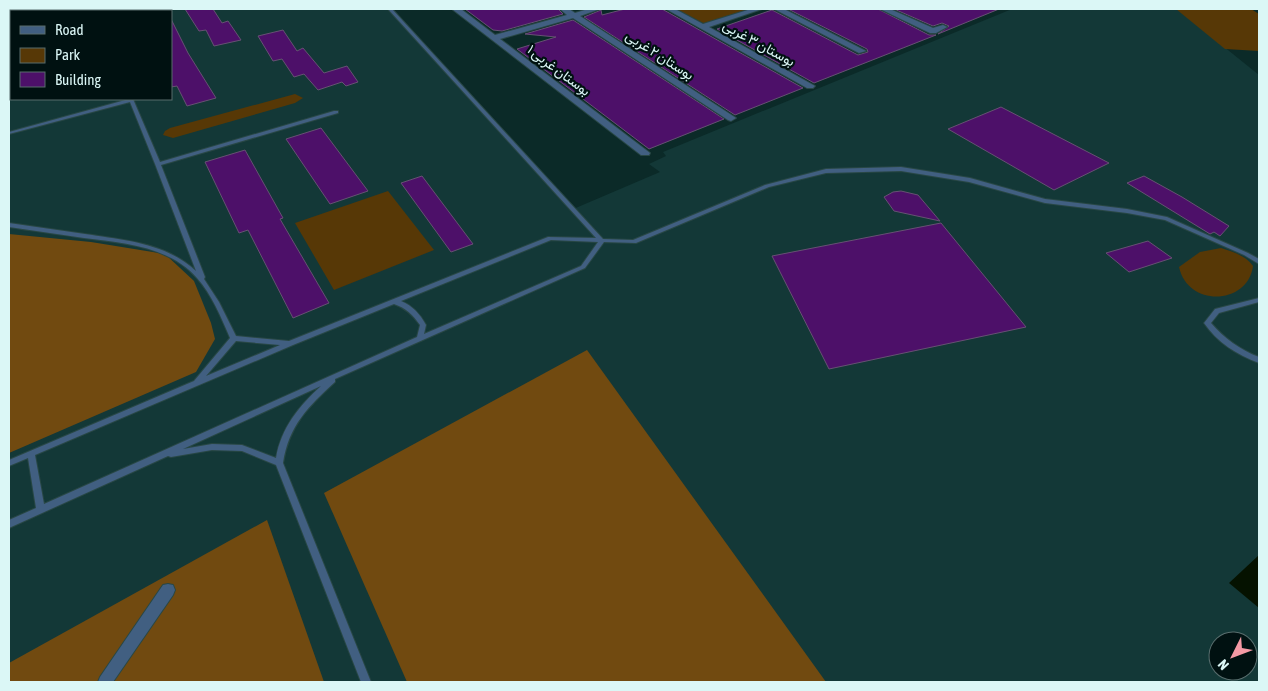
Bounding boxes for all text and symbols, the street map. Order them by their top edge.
legend [10,10,172,100]
street label: بوستان ۳ غربی [720,17,798,70]
text: Road [55,21,84,38]
street label: بوستان ۲ غربی [622,27,697,84]
street label: بوستان غربی ۱ [524,41,594,100]
text: Park [55,46,80,63]
text: Building [55,71,101,88]
north arrow [1208,631,1258,681]
text: N [1215,656,1232,673]

